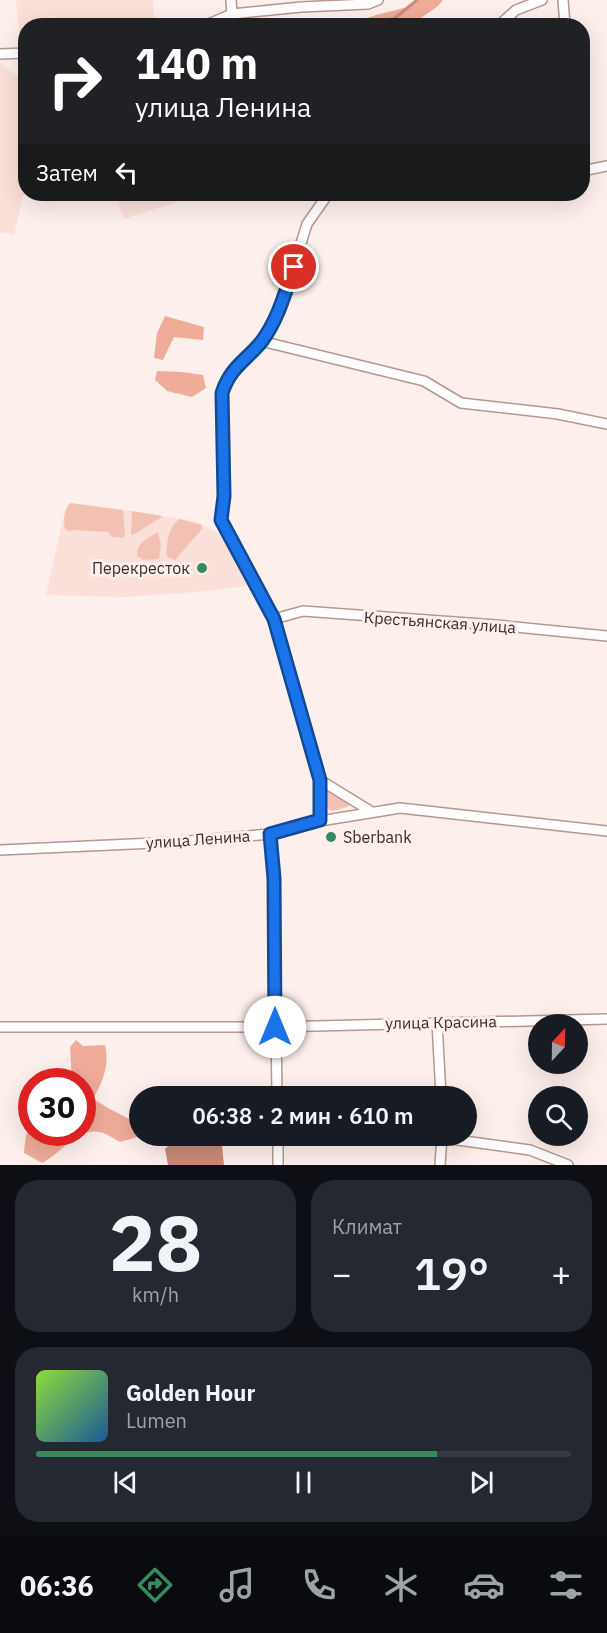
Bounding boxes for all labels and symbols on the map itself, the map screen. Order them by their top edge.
pin [268,241,319,292]
place label: Перекресток [92,558,190,578]
marker: Перекресток [195,561,209,575]
street label: Крестьянская улица [363,607,517,637]
street label: улица Ленина [145,825,251,853]
place label: Sberbank [343,827,412,847]
marker: Sberbank [324,830,338,844]
position arrow [243,995,307,1059]
street label: улица Красина [385,1011,498,1033]
north arrow [528,1014,588,1074]
speed limit sign: 30 [18,1068,96,1146]

